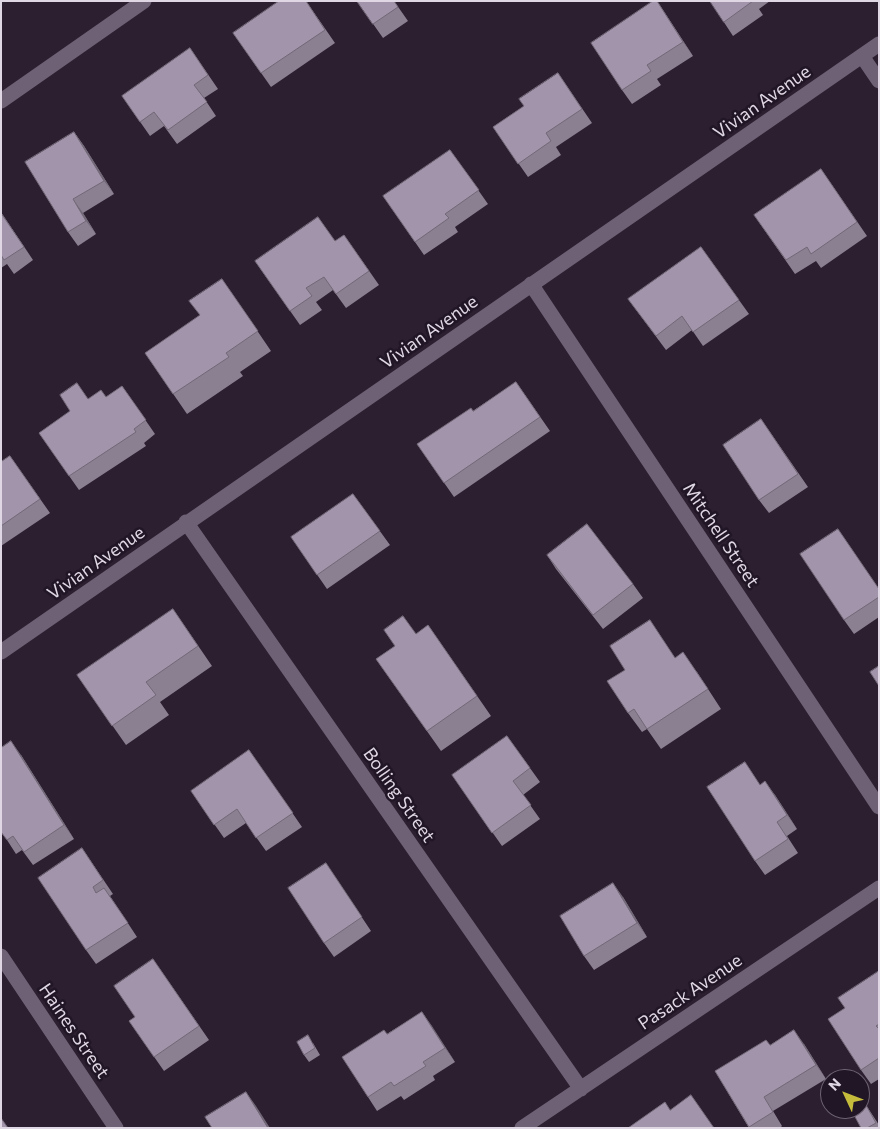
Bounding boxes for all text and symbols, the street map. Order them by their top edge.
street label: Vivian Avenue [709,60,815,144]
street label: Vivian Avenue [376,290,482,374]
street label: Mitchell Street [678,479,764,591]
street label: Vivian Avenue [43,521,149,605]
street label: Bolling Street [358,744,440,846]
street label: Pasack Avenue [634,949,746,1035]
street label: Haines Street [34,979,114,1083]
north arrow [820,1069,870,1119]
text: N [825,1074,844,1094]

